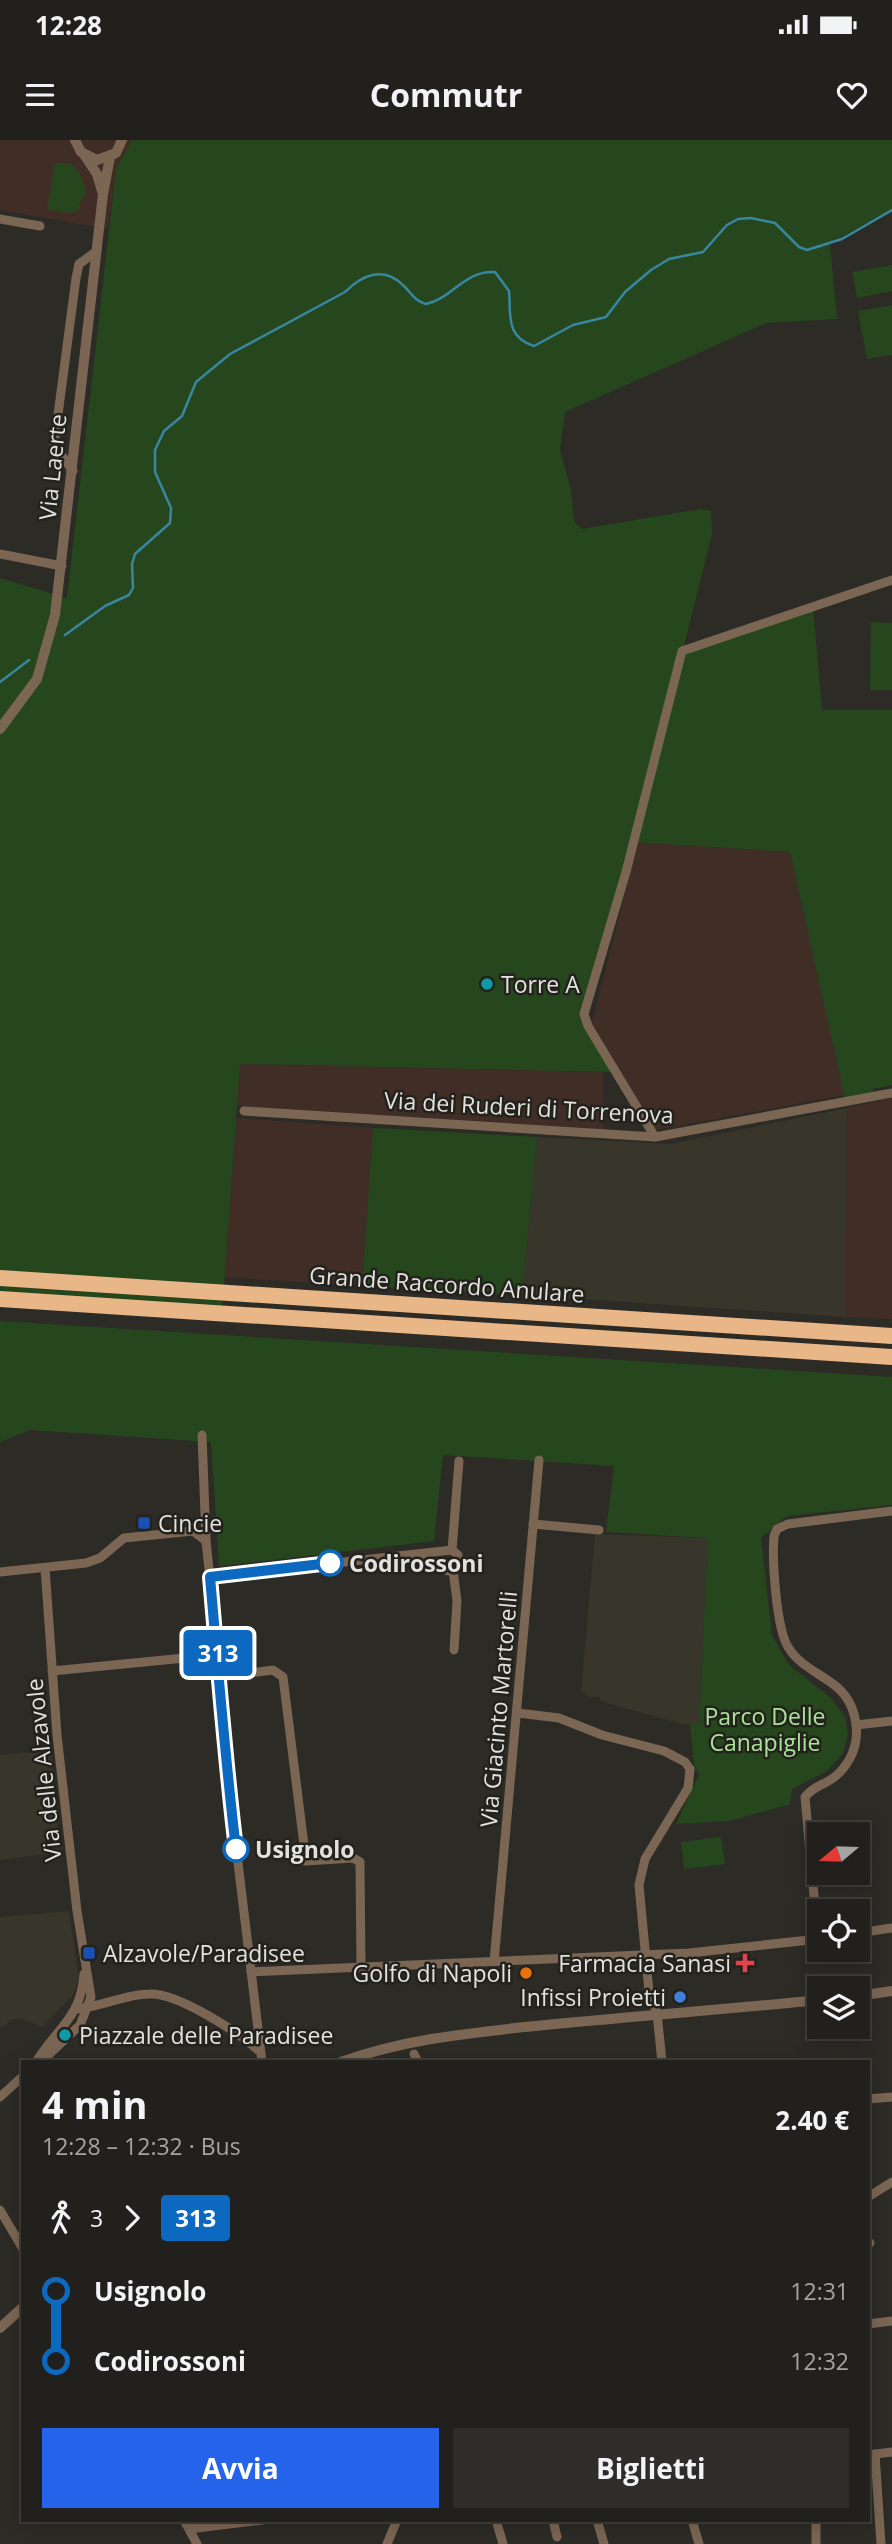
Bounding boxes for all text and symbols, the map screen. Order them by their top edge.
text: 12:28 [35,7,102,43]
text: Commutr [370,73,522,116]
icon: menu [21,76,59,114]
icon: heart [833,76,871,114]
street label: Via Laerte [31,412,73,522]
place label: Torre A [501,968,580,1000]
marker: Torre A [479,976,495,992]
street label: Via dei Ruderi di Torrenova [383,1083,675,1131]
street label: Grande Raccordo Anulare [308,1258,586,1310]
place label: Cincie [158,1507,222,1539]
marker: Cincie [136,1515,152,1531]
place label: Codirossoni [349,1547,483,1579]
marker: Codirossoni [317,1550,343,1576]
street label: Via Giacinto Martorelli [472,1589,524,1829]
line badge: 313 [178,1630,258,1676]
text: 313 [197,1636,239,1669]
street label: Via delle Alzavole [17,1677,69,1863]
park label: Parco Delle Canapiglie [705,1700,825,1758]
north arrow [807,1822,870,1885]
map controls [807,1822,870,2039]
place label: Usignolo [255,1833,354,1865]
marker: Usignolo [223,1836,249,1862]
button: locate [807,1899,870,1962]
place label: Alzavole/Paradisee [103,1937,305,1969]
marker: Alzavole/Paradisee [81,1945,97,1961]
place label: Farmacia Sanasi [558,1947,731,1979]
marker: Farmacia Sanasi [737,1955,753,1971]
place label: Golfo di Napoli [353,1957,512,1989]
marker: Golfo di Napoli [518,1965,534,1981]
button: layers [807,1976,870,2039]
place label: Infissi Proietti [520,1981,666,2013]
marker: Infissi Proietti [672,1989,688,2005]
place label: Piazzale delle Paradisee [79,2019,333,2051]
marker: Piazzale delle Paradisee [57,2027,73,2043]
text: 4 min [42,2078,147,2130]
text: 2.40 € [775,2102,849,2138]
text: 12:28 – 12:32 · Bus [42,2130,241,2162]
icon: walk [42,2199,80,2237]
icon: forward [113,2199,151,2237]
text: 313 [175,2201,216,2234]
text: 3 [90,2202,103,2234]
text: Usignolo [94,2273,206,2309]
text: 12:31 [790,2275,849,2307]
text: Codirossoni [94,2343,246,2379]
text: 12:32 [790,2345,849,2377]
button: Avvia [42,2428,439,2508]
button: Biglietti [453,2428,849,2508]

